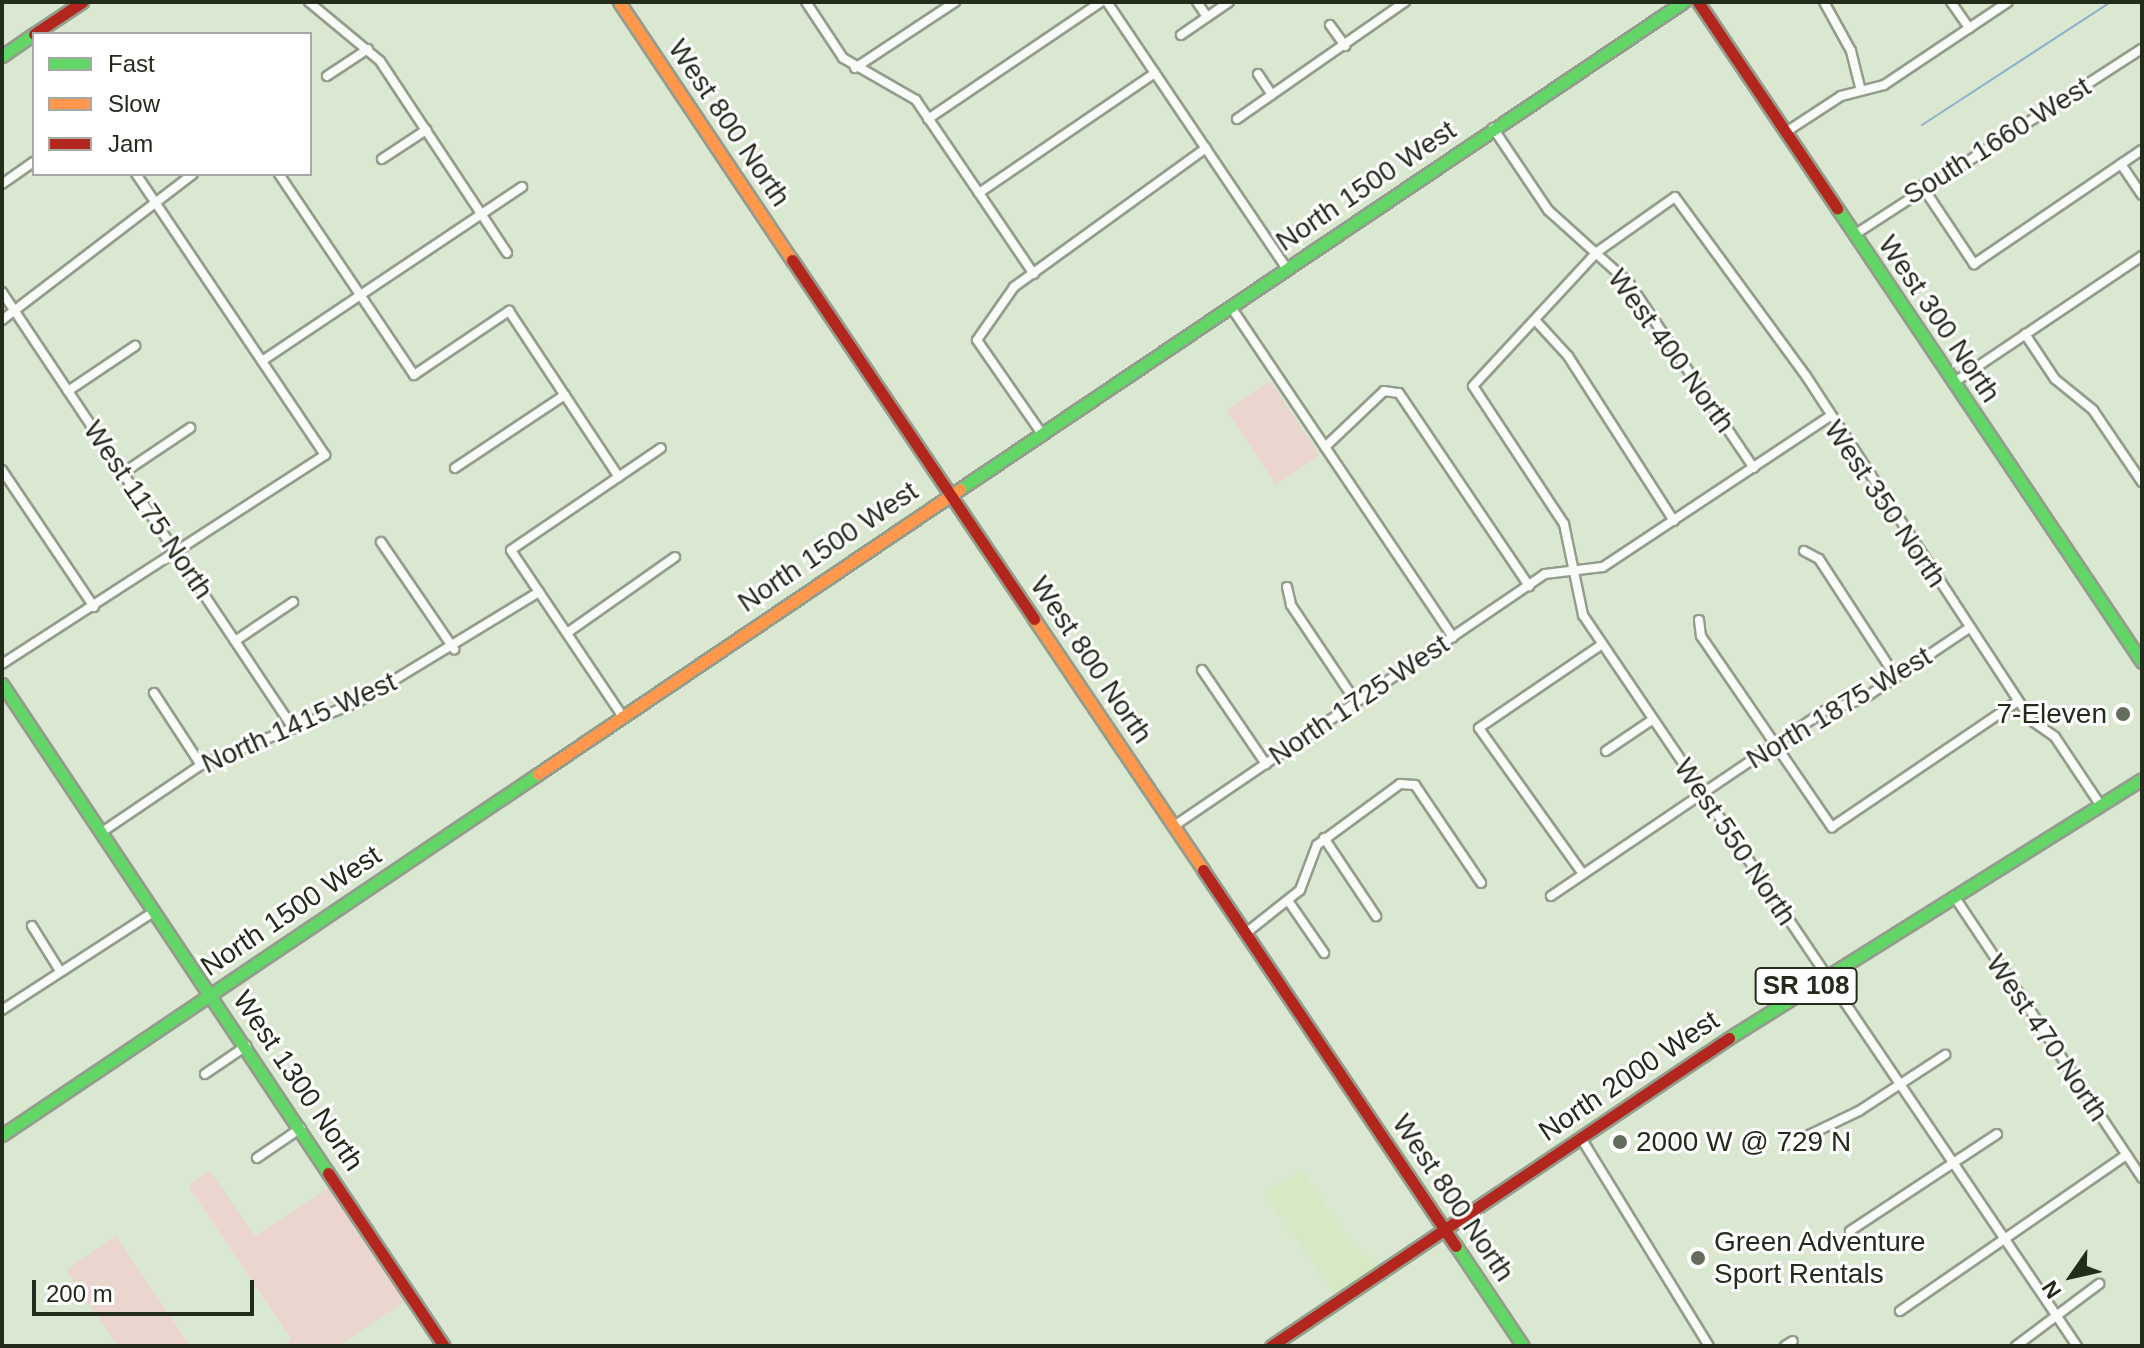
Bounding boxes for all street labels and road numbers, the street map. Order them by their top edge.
street label: West 800 North [661,33,797,213]
street label: South 1660 West [1897,70,2097,212]
street label: North 1500 West [1270,113,1462,259]
street label: West 300 North [1871,229,2007,409]
street label: West 400 North [1600,263,1742,439]
street label: West 350 North [1817,414,1953,594]
street label: West 1175 North [76,415,220,605]
street label: North 1500 West [732,474,924,620]
street label: West 800 North [1023,570,1159,750]
street label: North 1725 West [1263,627,1455,773]
street label: North 1875 West [1741,640,1937,776]
street label: North 1415 West [196,665,402,781]
street label: West 550 North [1667,752,1803,932]
street label: North 1500 West [195,838,387,984]
street label: West 470 North [1979,948,2115,1128]
road number: SR 108 [1754,964,1858,1008]
street label: West 1300 North [225,985,371,1177]
street label: North 2000 West [1533,1003,1725,1149]
street label: West 800 North [1385,1108,1521,1288]

